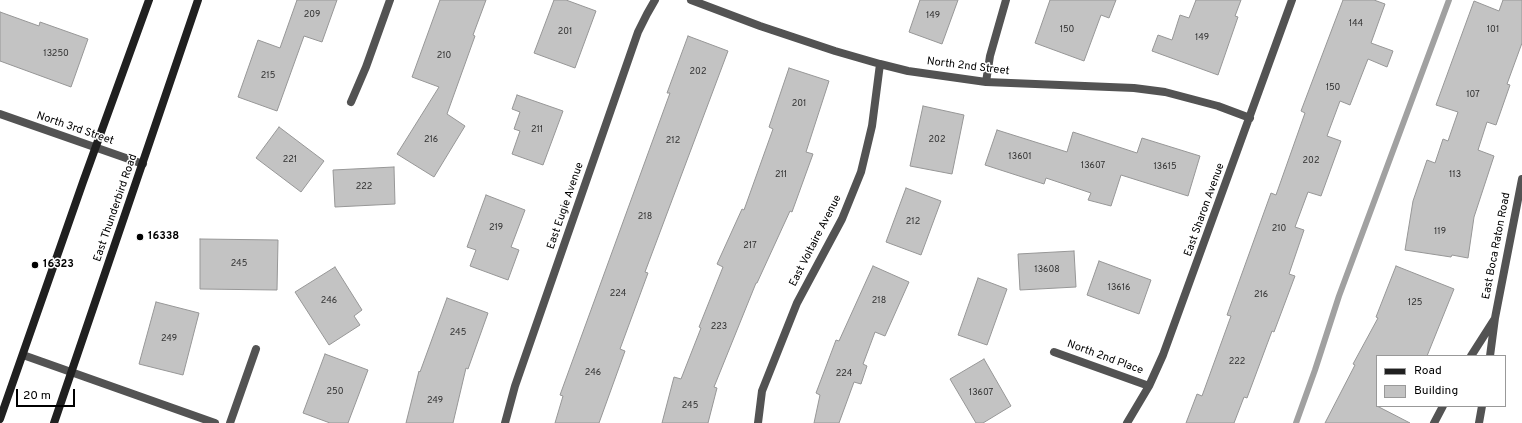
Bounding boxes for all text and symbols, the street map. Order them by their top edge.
house number: 209 [304,10,320,20]
house number: 149 [926,11,940,21]
house number: 144 [1349,19,1363,29]
house number: 150 [1060,25,1074,35]
house number: 101 [1487,25,1499,35]
house number: 201 [558,27,572,37]
house number: 149 [1195,33,1209,43]
house number: 13250 [43,49,69,59]
house number: 210 [437,51,451,61]
street label: North 2nd Street [926,55,1010,79]
house number: 202 [690,67,706,77]
house number: 215 [261,71,275,81]
house number: 150 [1326,83,1340,93]
house number: 107 [1466,90,1480,100]
house number: 201 [792,99,806,109]
street label: North 3rd Street [35,110,115,148]
house number: 211 [531,125,543,135]
house number: 216 [424,135,438,145]
house number: 202 [929,135,945,145]
house number: 212 [666,136,680,146]
street label: East Thunderbird Road [91,152,141,264]
house number: 13601 [1008,152,1032,162]
house number: 221 [283,155,297,165]
house number: 202 [1303,156,1319,166]
street label: East Eugie Avenue [545,161,587,251]
house number: 13607 [1081,161,1105,171]
street label: East Sharon Avenue [1182,161,1228,259]
house number: 13615 [1153,162,1177,172]
house number: 211 [775,170,787,180]
house number: 113 [1449,170,1461,180]
house number: 222 [356,182,372,192]
street label: East Boca Raton Road [1480,191,1514,301]
street label: East Voltaire Avenue [787,193,845,289]
house number: 218 [638,212,652,222]
house number: 212 [906,217,920,227]
house number: 219 [489,223,503,233]
house number: 210 [1272,224,1286,234]
house number: 119 [1434,227,1446,237]
place label: 16338 [148,230,179,244]
marker: 16338 [135,232,145,242]
house number: 217 [743,241,757,251]
place label: 16323 [43,258,74,272]
house number: 245 [231,259,247,269]
marker: 16323 [30,260,40,270]
house number: 13608 [1034,265,1060,275]
house number: 13616 [1108,283,1130,293]
house number: 224 [610,289,626,299]
house number: 216 [1254,290,1268,300]
house number: 246 [321,296,337,306]
house number: 218 [872,296,886,306]
house number: 125 [1408,298,1422,308]
house number: 223 [711,322,727,332]
house number: 245 [450,328,466,338]
house number: 249 [161,334,177,344]
street label: North 2nd Place [1065,338,1145,378]
legend [1376,355,1506,407]
house number: 222 [1229,357,1245,367]
text: Road [1414,363,1442,379]
house number: 246 [585,368,601,378]
house number: 224 [836,369,852,379]
scale bar [18,381,77,407]
text: Building [1414,383,1458,399]
house number: 250 [327,387,343,397]
text: 20 m [23,388,51,404]
house number: 13607 [969,388,993,398]
house number: 249 [427,396,443,406]
house number: 245 [682,401,698,411]

